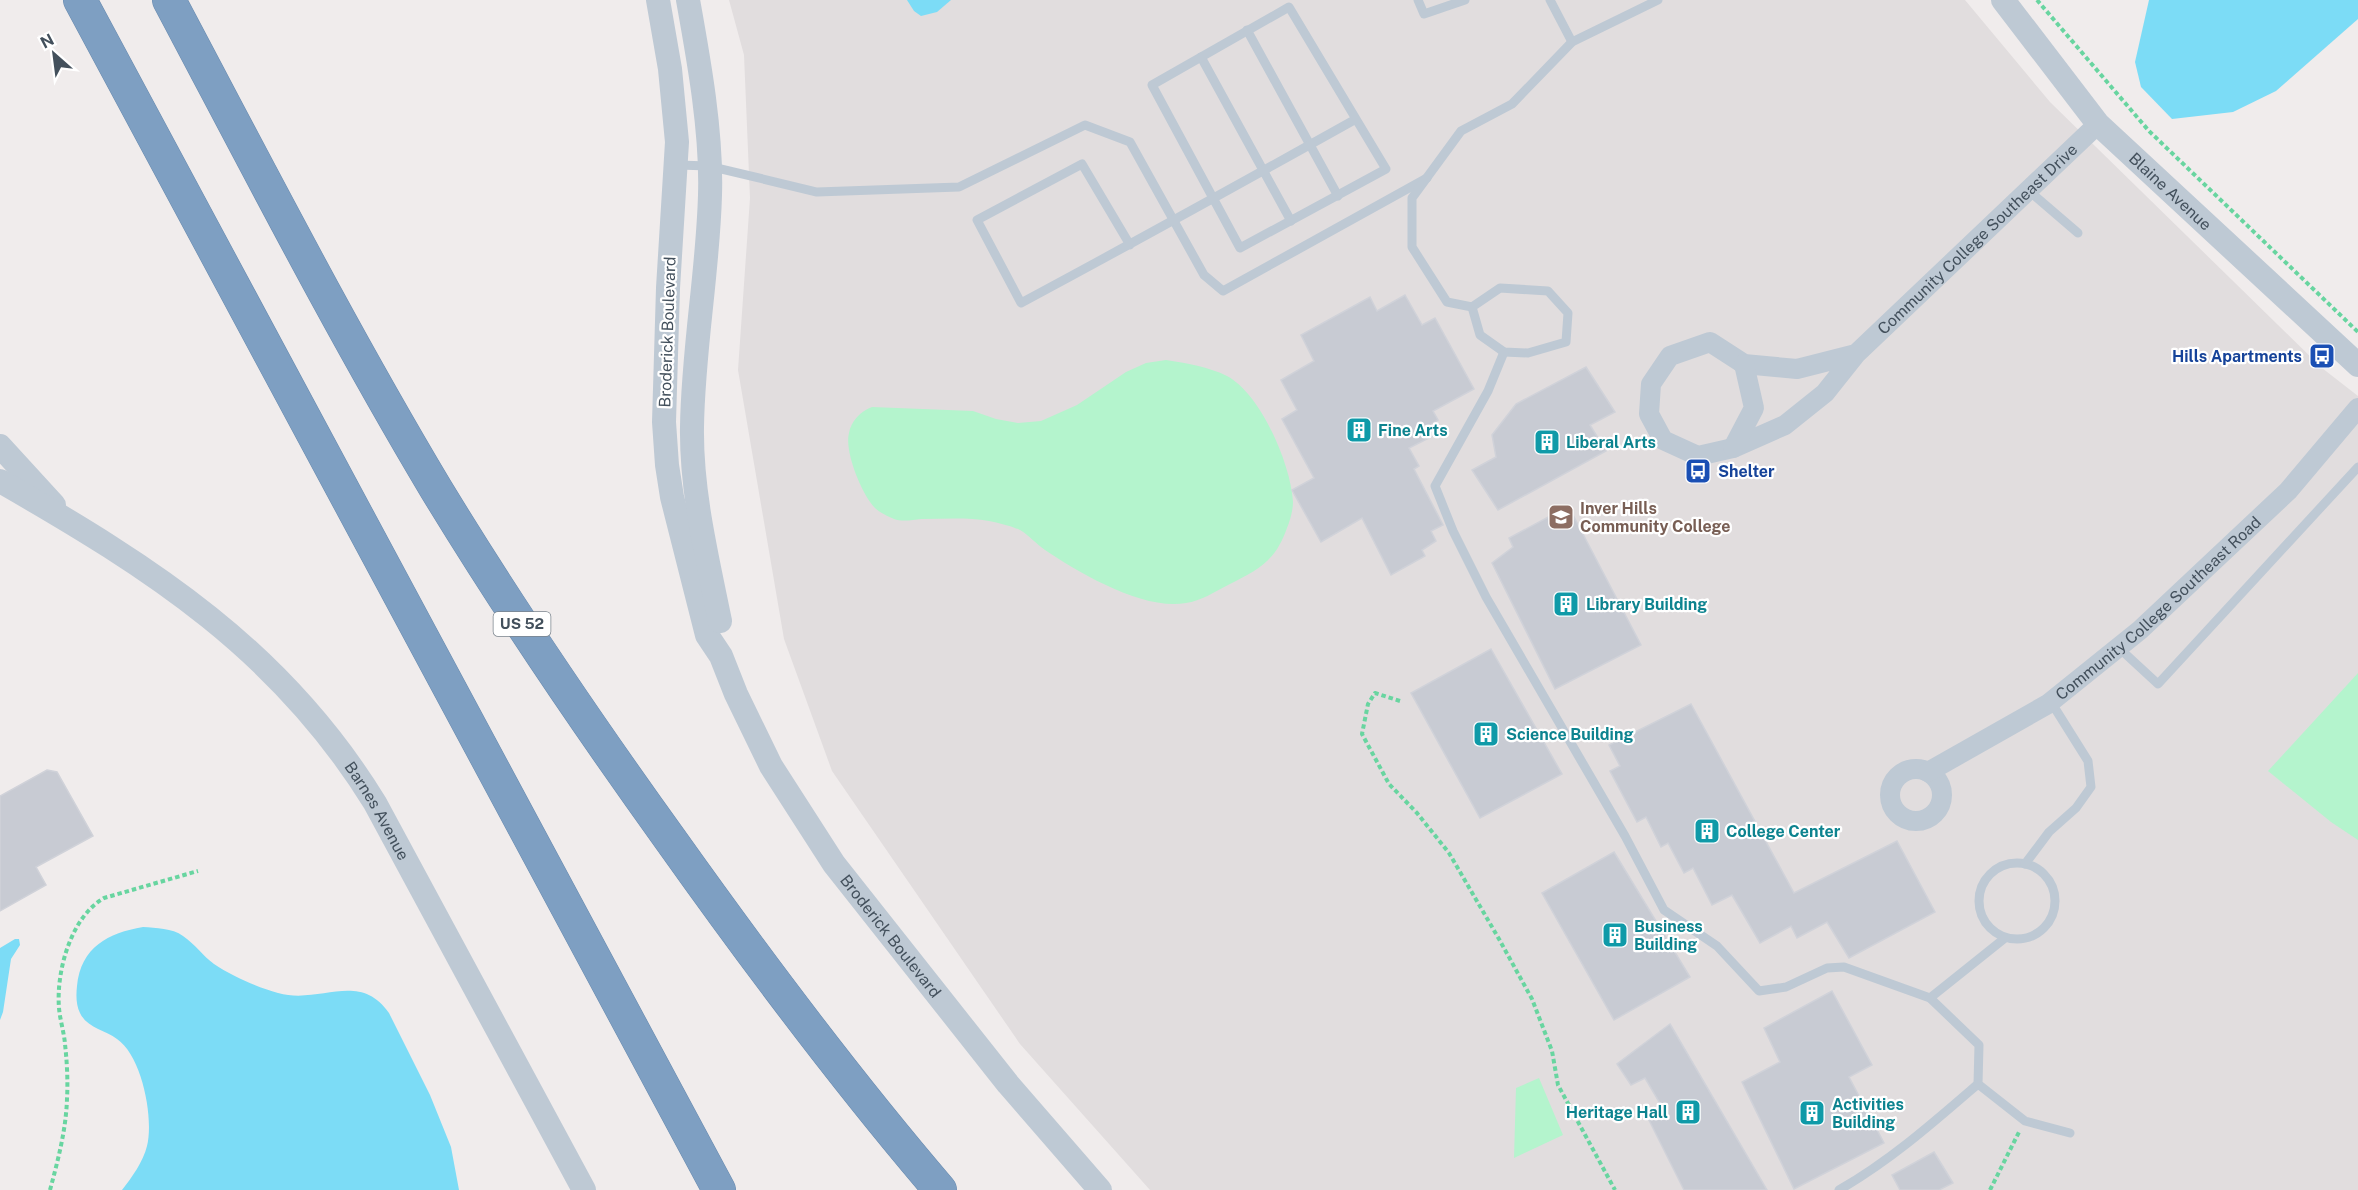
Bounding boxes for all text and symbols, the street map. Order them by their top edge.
north arrow [24,24,84,84]
text: N [37,30,57,53]
street label: Community College Southeast Drive [1874,140,2081,338]
street label: Blaine Avenue [2125,149,2215,234]
street label: Broderick Boulevard [655,256,680,408]
bus stop icon: Hills Apartments [2307,341,2337,371]
place label: Hills Apartments [2172,347,2302,366]
building icon: Fine Arts [1344,415,1374,445]
place label: Fine Arts [1378,421,1448,440]
building icon: Liberal Arts [1532,427,1562,457]
place label: Liberal Arts [1566,433,1656,452]
bus stop icon: Shelter [1683,456,1713,486]
place label: Shelter [1718,462,1775,481]
place label: Inver Hills Community College [1580,499,1731,536]
school or university icon: Inver Hills Community College [1546,502,1576,532]
street label: Community College Southeast Road [2052,513,2265,704]
building icon: Library Building [1551,589,1581,619]
place label: Library Building [1586,595,1707,614]
road number: US 52 [494,612,550,636]
building icon: Science Building [1471,719,1501,749]
place label: Science Building [1506,725,1633,744]
street label: Barnes Avenue [340,758,413,864]
building icon: College Center [1692,816,1722,846]
place label: College Center [1726,822,1841,841]
street label: Broderick Boulevard [836,871,945,1002]
place label: Business Building [1634,917,1703,954]
building icon: Business Building [1600,920,1630,950]
place label: Activities Building [1832,1095,1904,1132]
building icon: Heritage Hall [1673,1097,1703,1127]
building icon: Activities Building [1797,1098,1827,1128]
place label: Heritage Hall [1566,1103,1668,1122]

